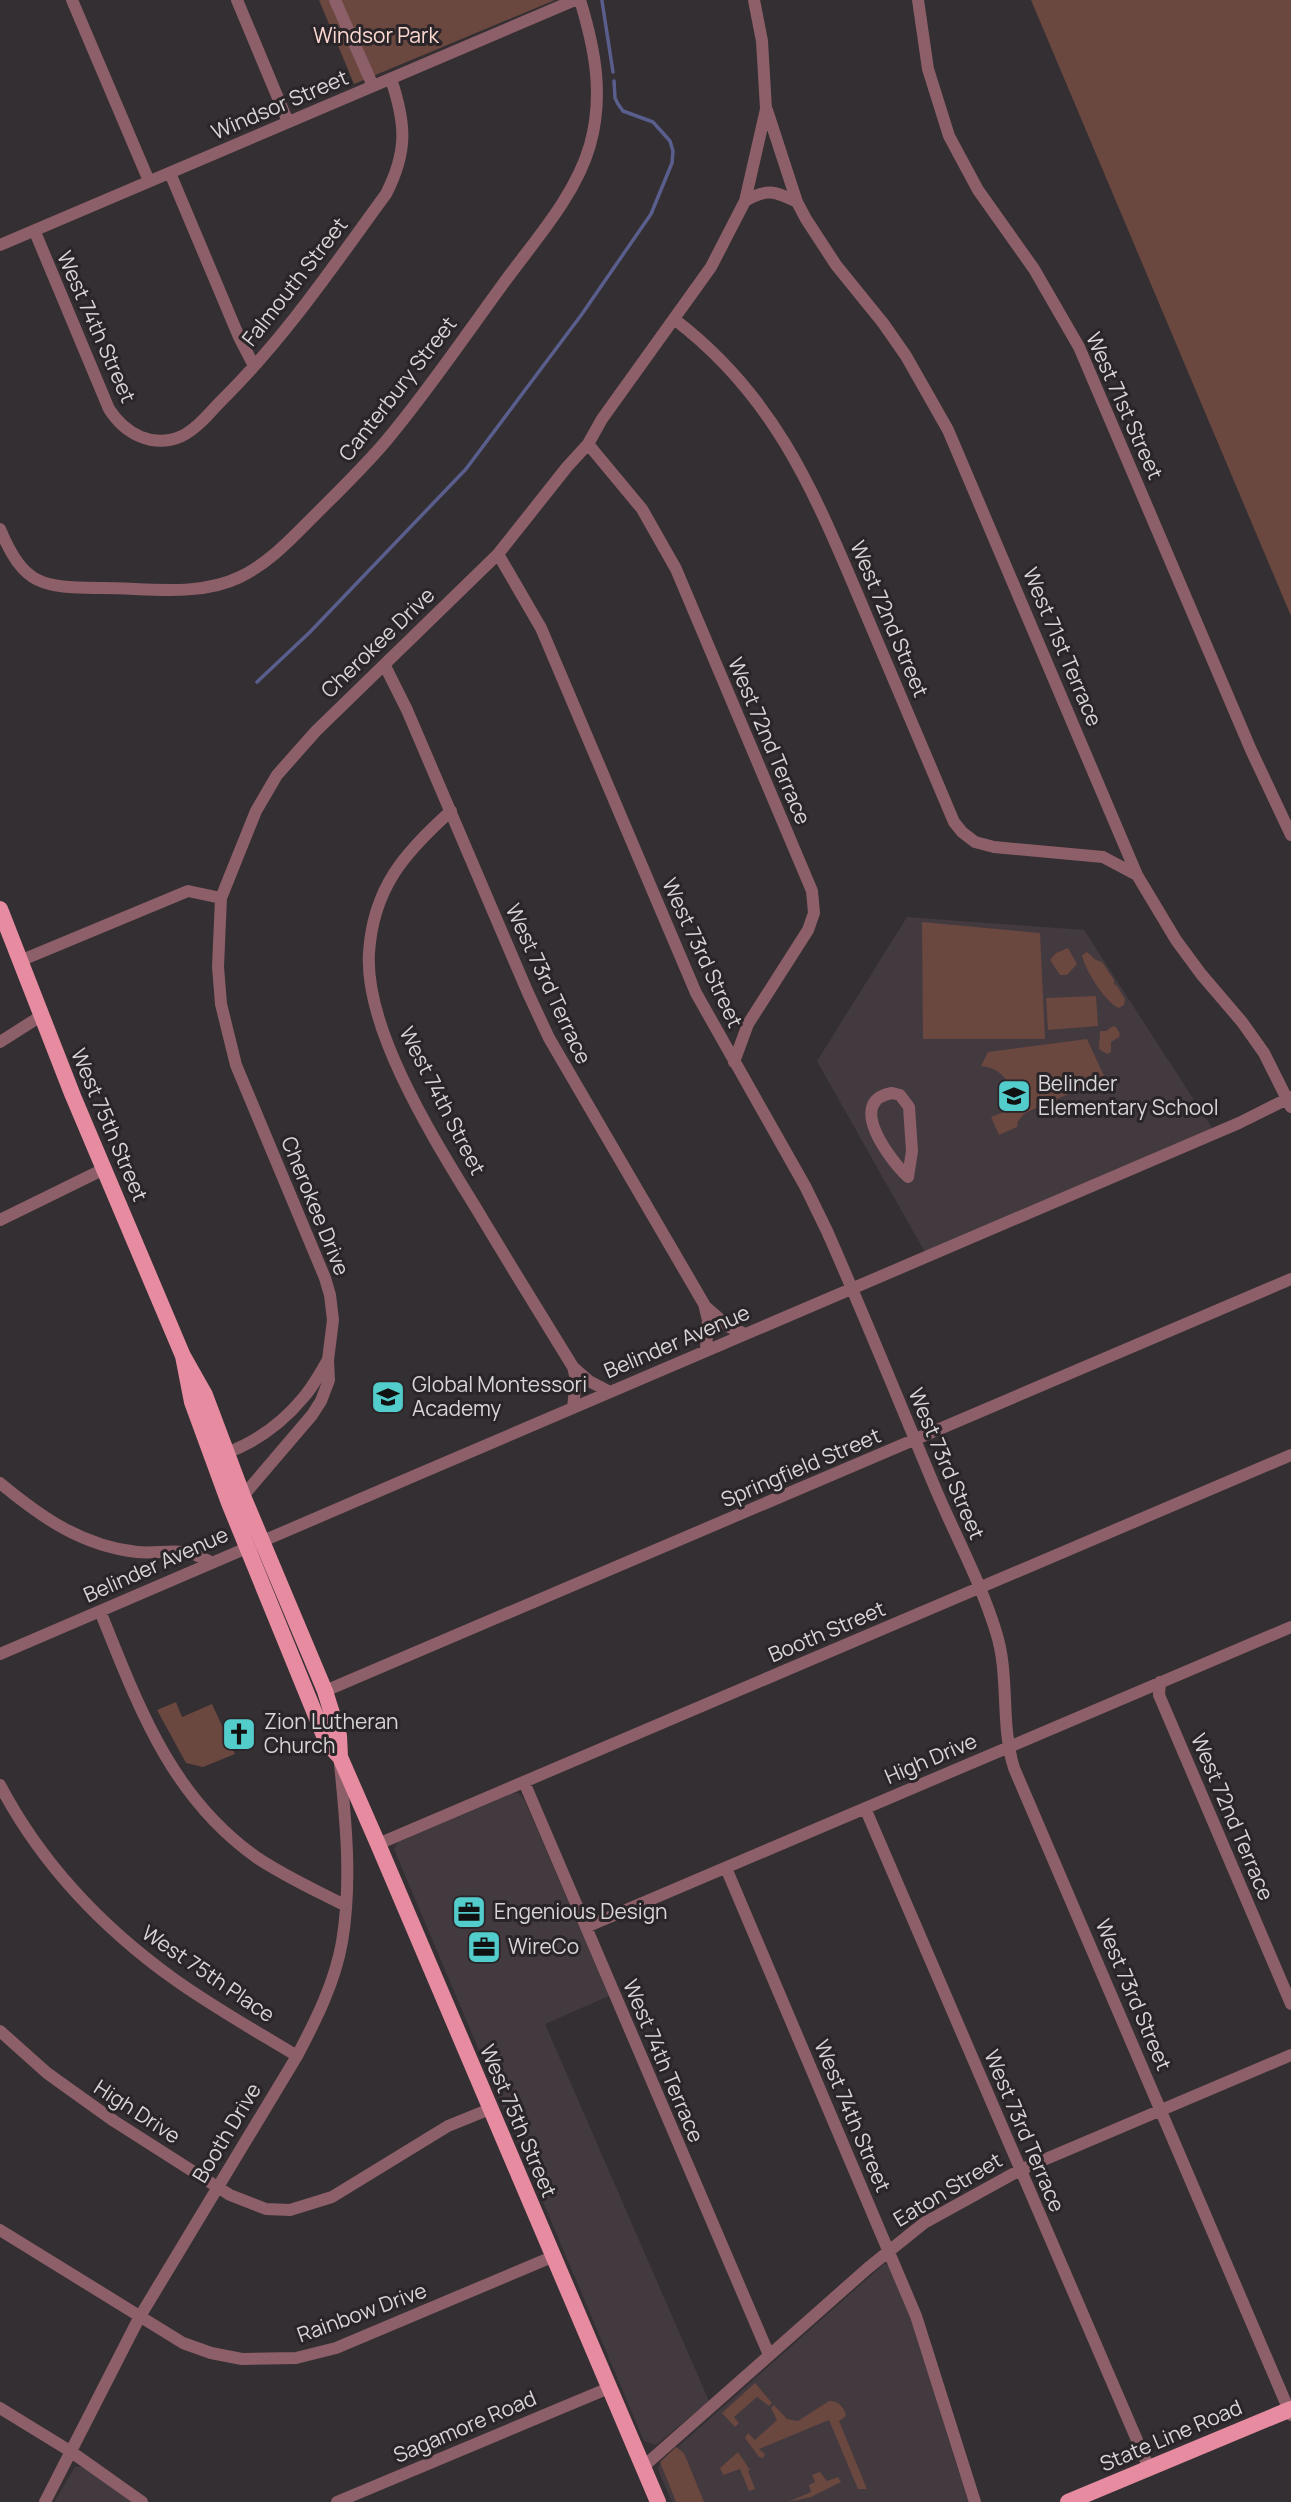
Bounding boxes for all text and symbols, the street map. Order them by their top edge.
park label: Windsor Park [313,21,440,49]
street label: Windsor Street [207,63,352,145]
street label: Falmouth Street [235,211,353,352]
street label: West 74th Street [51,246,143,407]
street label: Canterbury Street [332,310,463,466]
street label: West 71st Street [1080,328,1170,484]
street label: West 72nd Street [844,536,936,701]
street label: West 71st Terrace [1017,563,1109,730]
street label: Cherokee Drive [314,581,440,704]
street label: West 72nd Terrace [722,653,818,828]
street label: West 73rd Street [656,873,750,1032]
street label: West 73rd Terrace [500,899,598,1068]
street label: West 74th Street [393,1022,492,1180]
street label: West 75th Street [65,1044,155,1205]
place label: Belinder Elementary School [1038,1069,1219,1121]
school or university icon: Belinder Elementary School [995,1077,1033,1115]
street label: Cherokee Drive [275,1132,357,1279]
street label: Belinder Avenue [599,1298,754,1384]
place label: Global Montessori Academy [412,1370,587,1422]
school or university icon: Global Montessori Academy [369,1378,407,1416]
street label: West 73rd Street [902,1384,991,1544]
street label: Springfield Street [716,1421,885,1513]
street label: Belinder Avenue [79,1520,232,1609]
street label: Booth Street [764,1594,889,1668]
place label: Zion Lutheran Church [264,1707,399,1759]
church icon: Zion Lutheran Church [220,1715,258,1753]
street label: High Drive [880,1726,981,1790]
street label: West 72nd Terrace [1185,1729,1281,1904]
office icon: Engenious Design [450,1893,488,1931]
place label: Engenious Design [494,1897,668,1925]
street label: West 73rd Street [1089,1915,1178,2075]
street label: West 75th Place [137,1918,281,2028]
office icon: WireCo [465,1928,503,1966]
place label: WireCo [508,1932,579,1960]
street label: West 74th Terrace [617,1975,711,2146]
street label: West 74th Street [808,2035,898,2196]
street label: West 75th Street [474,2040,564,2201]
street label: West 73rd Terrace [978,2045,1072,2216]
street label: High Drive [89,2073,186,2149]
street label: Booth Drive [185,2077,267,2188]
street label: Eaton Street [888,2146,1007,2233]
street label: Rainbow Drive [293,2276,430,2348]
street label: Sagamore Road [389,2383,540,2469]
street label: State Line Road [1095,2393,1246,2478]

